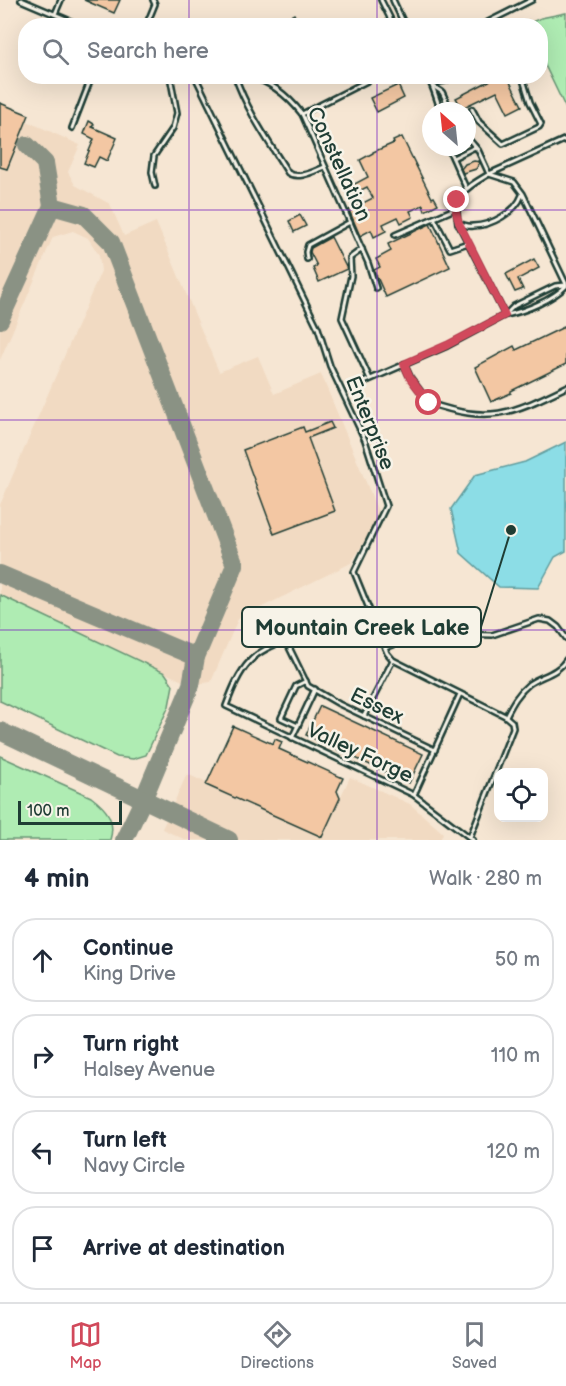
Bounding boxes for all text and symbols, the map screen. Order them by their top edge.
search box [18,18,548,84]
icon: search [39,35,72,68]
text: Search here [87,38,209,65]
north arrow [422,102,476,156]
street label: Constellation [302,103,376,225]
route end [443,186,469,212]
street label: Enterprise [340,372,400,474]
route start [415,389,441,415]
callout: Mountain Creek Lake [242,607,481,647]
text: Mountain Creek Lake [255,615,469,642]
street label: Essex [346,682,408,730]
street label: Valley Forge [303,718,417,788]
map controls [494,768,548,822]
button: locate [494,768,548,822]
scale bar [18,798,122,826]
text: 100 m [27,802,70,821]
text: 4 min [24,864,89,895]
text: Walk · 280 m [429,867,542,891]
text: Continue [83,935,173,962]
icon: ahead [26,944,59,977]
text: 50 m [495,948,540,972]
text: King Drive [83,962,176,986]
text: Turn right [83,1031,179,1058]
icon: right [26,1040,59,1073]
text: 110 m [491,1044,540,1068]
text: Halsey Avenue [83,1058,215,1082]
text: Turn left [83,1127,167,1154]
icon: left [26,1136,59,1169]
text: 120 m [487,1140,540,1164]
text: Navy Circle [83,1154,185,1178]
icon: arrive [26,1232,59,1265]
text: Arrive at destination [83,1235,285,1262]
tab: Map [69,1318,102,1373]
tab: Directions [240,1318,314,1373]
tab: Saved [452,1318,497,1373]

